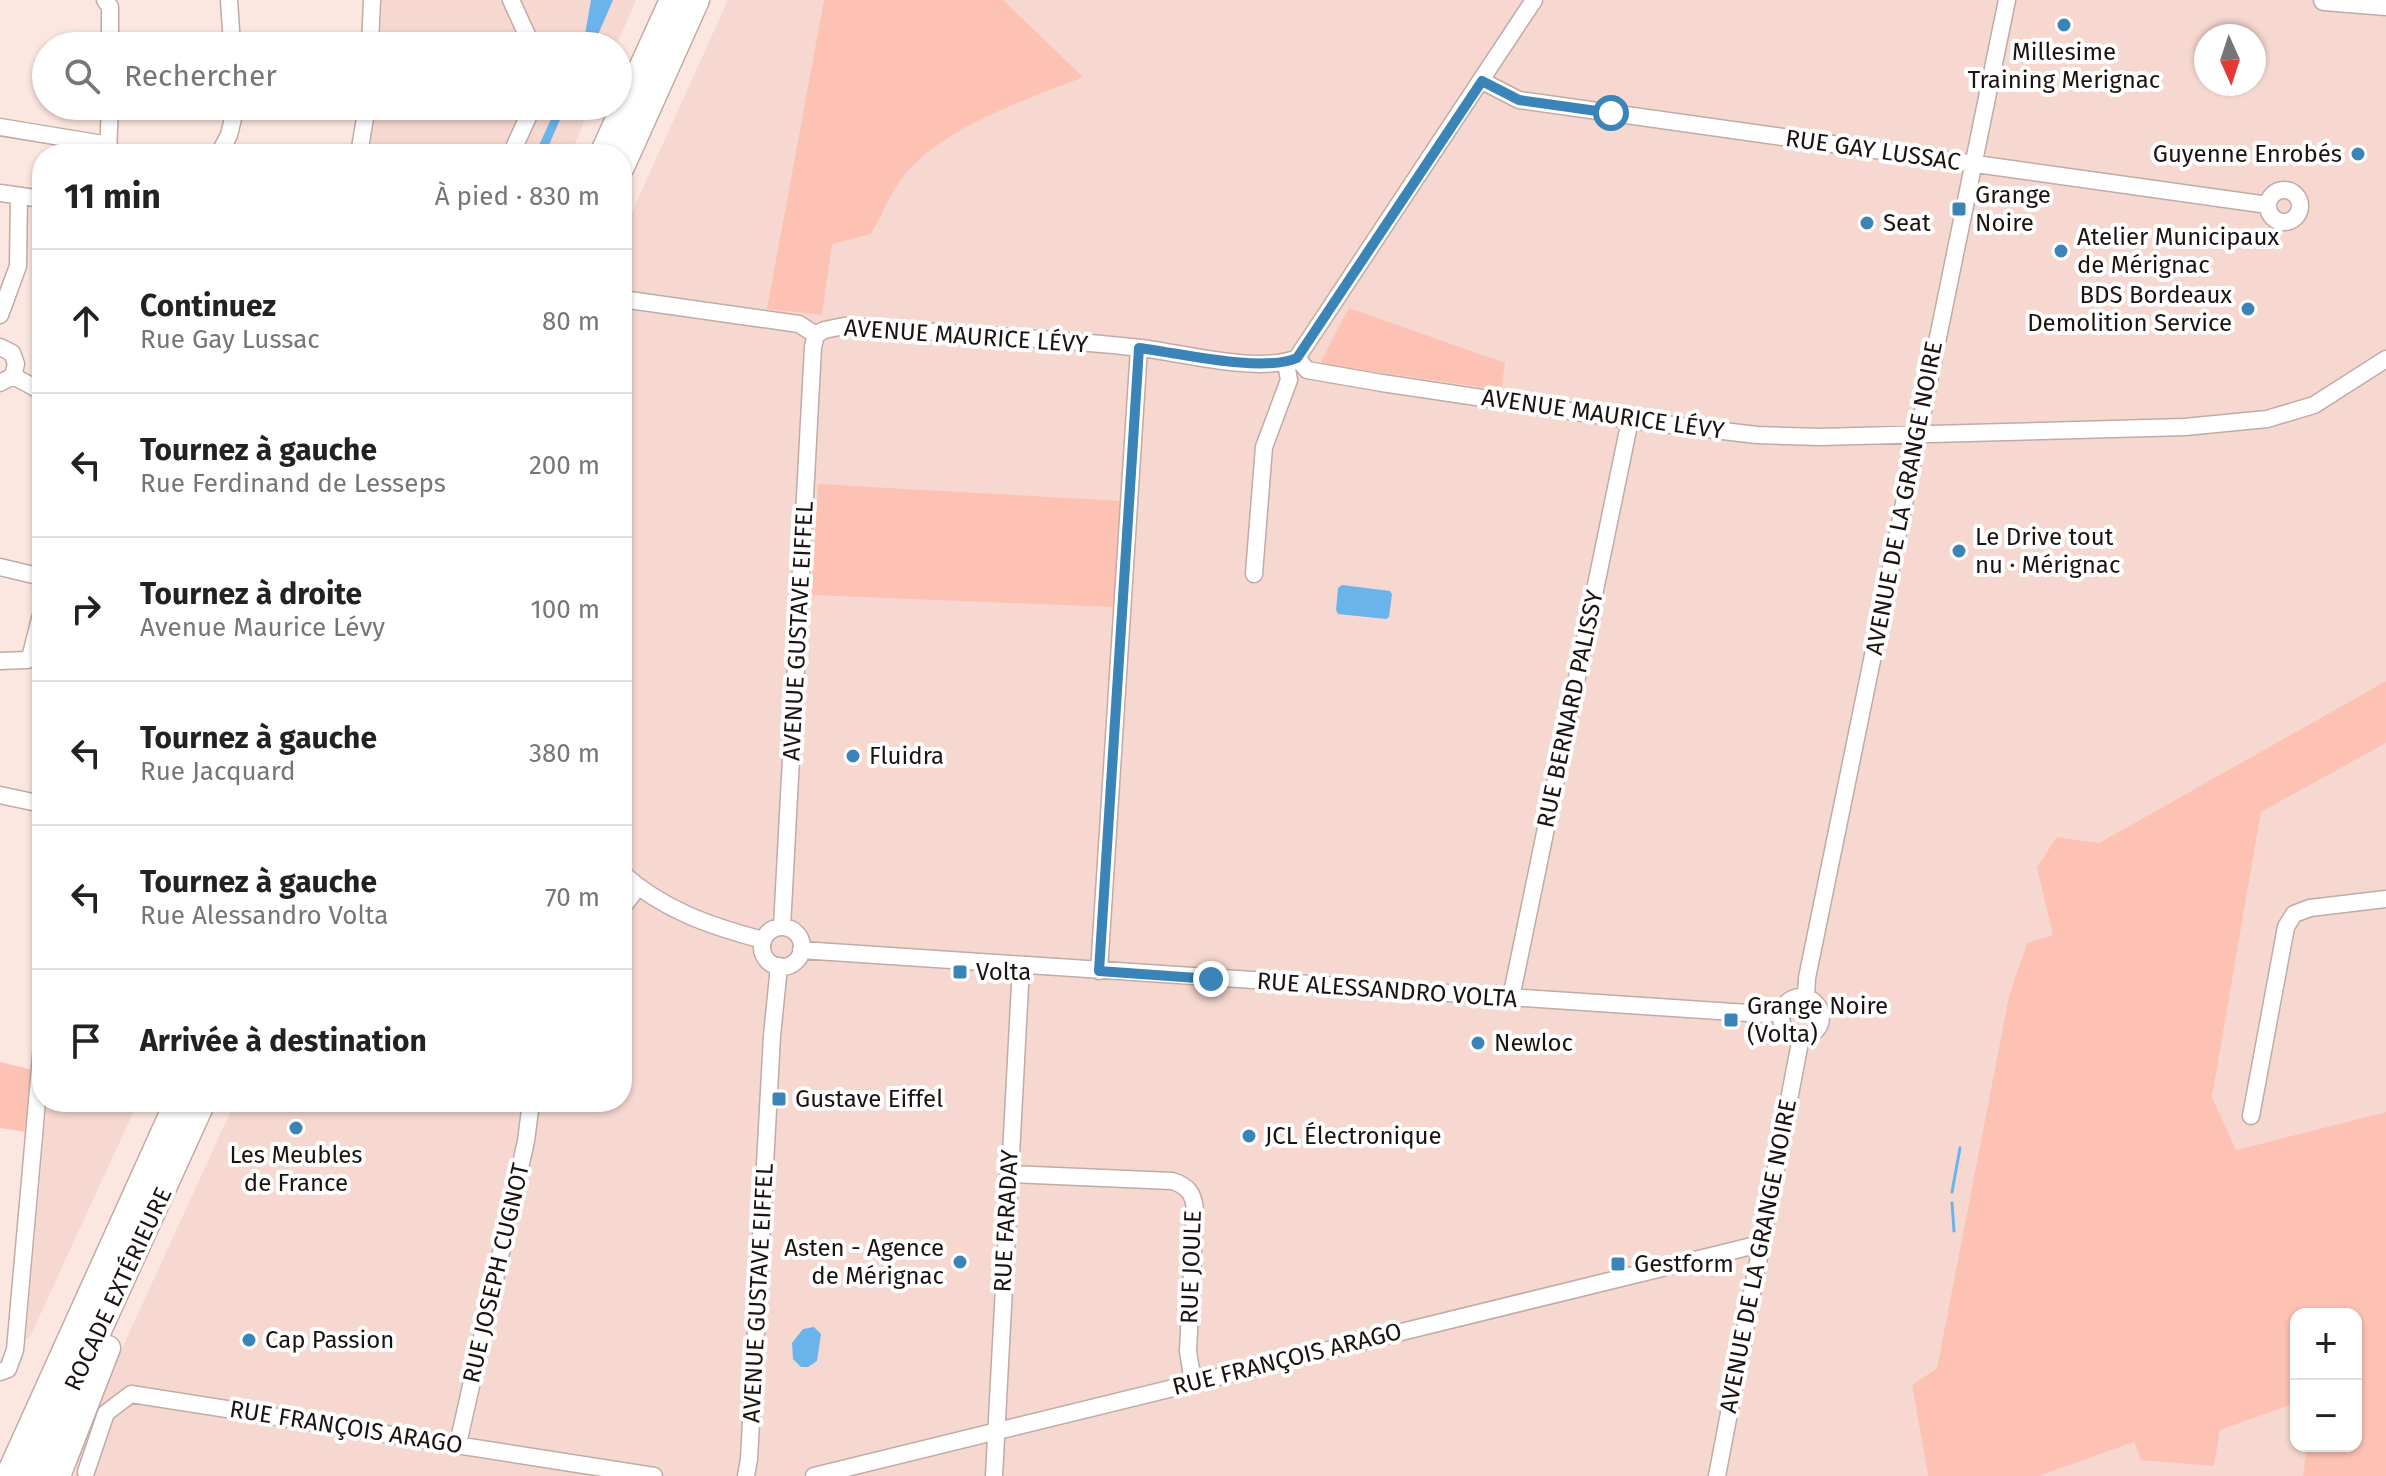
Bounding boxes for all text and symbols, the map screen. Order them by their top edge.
marker: Millesime Training Merignac [2055,16,2073,34]
north arrow [2194,24,2266,96]
search box [32,32,632,120]
place label: Millesime Training Merignac [1968,38,2160,94]
icon: search [60,54,104,98]
text: Rechercher [124,58,277,94]
route start [1593,95,1629,131]
street label: RUE GAY LUSSAC [1784,124,1962,176]
place label: Guyenne Enrobés [2153,140,2342,168]
marker: Guyenne Enrobés [2349,145,2367,163]
text: 11 min [64,176,161,217]
text: À pied · 830 m [435,181,600,212]
place label: Grange Noire [1975,181,2051,237]
marker: Grange Noire [1950,200,1968,218]
place label: Seat [1883,209,1931,237]
marker: Seat [1858,214,1876,232]
place label: Atelier Municipaux de Mérignac [2077,223,2279,279]
marker: Atelier Municipaux de Mérignac [2052,242,2070,260]
place label: BDS Bordeaux Demolition Service [2027,281,2232,337]
text: Continuez [140,288,276,324]
icon: ahead [64,299,108,343]
marker: BDS Bordeaux Demolition Service [2239,300,2257,318]
text: 80 m [542,306,600,337]
street label: AVENUE MAURICE LÉVY [843,313,1090,359]
text: Rue Gay Lussac [140,324,320,355]
street label: AVENUE DE LA GRANGE NOIRE [1860,339,1948,657]
street label: AVENUE MAURICE LÉVY [1480,382,1727,445]
text: Tournez à gauche [140,432,377,468]
icon: left [64,443,108,487]
text: 200 m [529,450,600,481]
text: Rue Ferdinand de Lesseps [140,468,446,499]
street label: AVENUE GUSTAVE EIFFEL [777,500,819,762]
place label: Le Drive tout nu · Mérignac [1975,523,2120,579]
marker: Le Drive tout nu · Mérignac [1950,542,1968,560]
text: Tournez à droite [140,576,362,612]
icon: right [64,587,108,631]
street label: RUE BERNARD PALISSY [1531,587,1609,830]
text: 100 m [531,594,600,625]
text: Avenue Maurice Lévy [140,612,385,643]
text: Tournez à gauche [140,720,377,756]
icon: left [64,731,108,775]
text: 380 m [529,738,600,769]
place label: Fluidra [869,742,944,770]
marker: Fluidra [844,747,862,765]
text: Rue Jacquard [140,756,296,787]
text: Tournez à gauche [140,864,377,900]
icon: left [64,875,108,919]
text: 70 m [545,882,600,913]
text: Rue Alessandro Volta [140,900,388,931]
place label: Volta [976,958,1031,986]
route end [1193,961,1229,997]
marker: Volta [951,963,969,981]
street label: RUE ALESSANDRO VOLTA [1256,967,1518,1013]
place label: Grange Noire (Volta) [1747,992,1888,1048]
marker: Grange Noire (Volta) [1722,1011,1740,1029]
icon: arrive [64,1019,108,1063]
text: Arrivée à destination [140,1023,427,1059]
place label: Newloc [1494,1029,1573,1057]
marker: Newloc [1469,1034,1487,1052]
place label: Gustave Eiffel [795,1085,943,1113]
marker: Gustave Eiffel [770,1090,788,1108]
street label: AVENUE DE LA GRANGE NOIRE [1714,1097,1802,1415]
marker: Les Meubles de France [287,1119,305,1137]
place label: JCL Électronique [1265,1121,1442,1150]
marker: JCL Électronique [1240,1127,1258,1145]
place label: Les Meubles de France [229,1141,363,1197]
street label: RUE FARADAY [988,1148,1024,1293]
street label: RUE JOSEPH CUGNOT [457,1160,535,1386]
street label: AVENUE GUSTAVE EIFFEL [737,1162,779,1424]
street label: ROCADE EXTÉRIEURE [58,1182,177,1395]
street label: RUE JOULE [1175,1210,1207,1324]
place label: Asten - Agence de Mérignac [784,1234,944,1290]
place label: Gestform [1634,1250,1734,1278]
marker: Asten - Agence de Mérignac [951,1253,969,1271]
marker: Gestform [1609,1255,1627,1273]
map controls [2290,1308,2362,1452]
button: + [2290,1308,2362,1380]
street label: RUE FRANÇOIS ARAGO [1169,1317,1405,1401]
place label: Cap Passion [265,1326,394,1354]
marker: Cap Passion [240,1331,258,1349]
button: − [2290,1380,2362,1452]
street label: RUE FRANÇOIS ARAGO [228,1395,464,1459]

